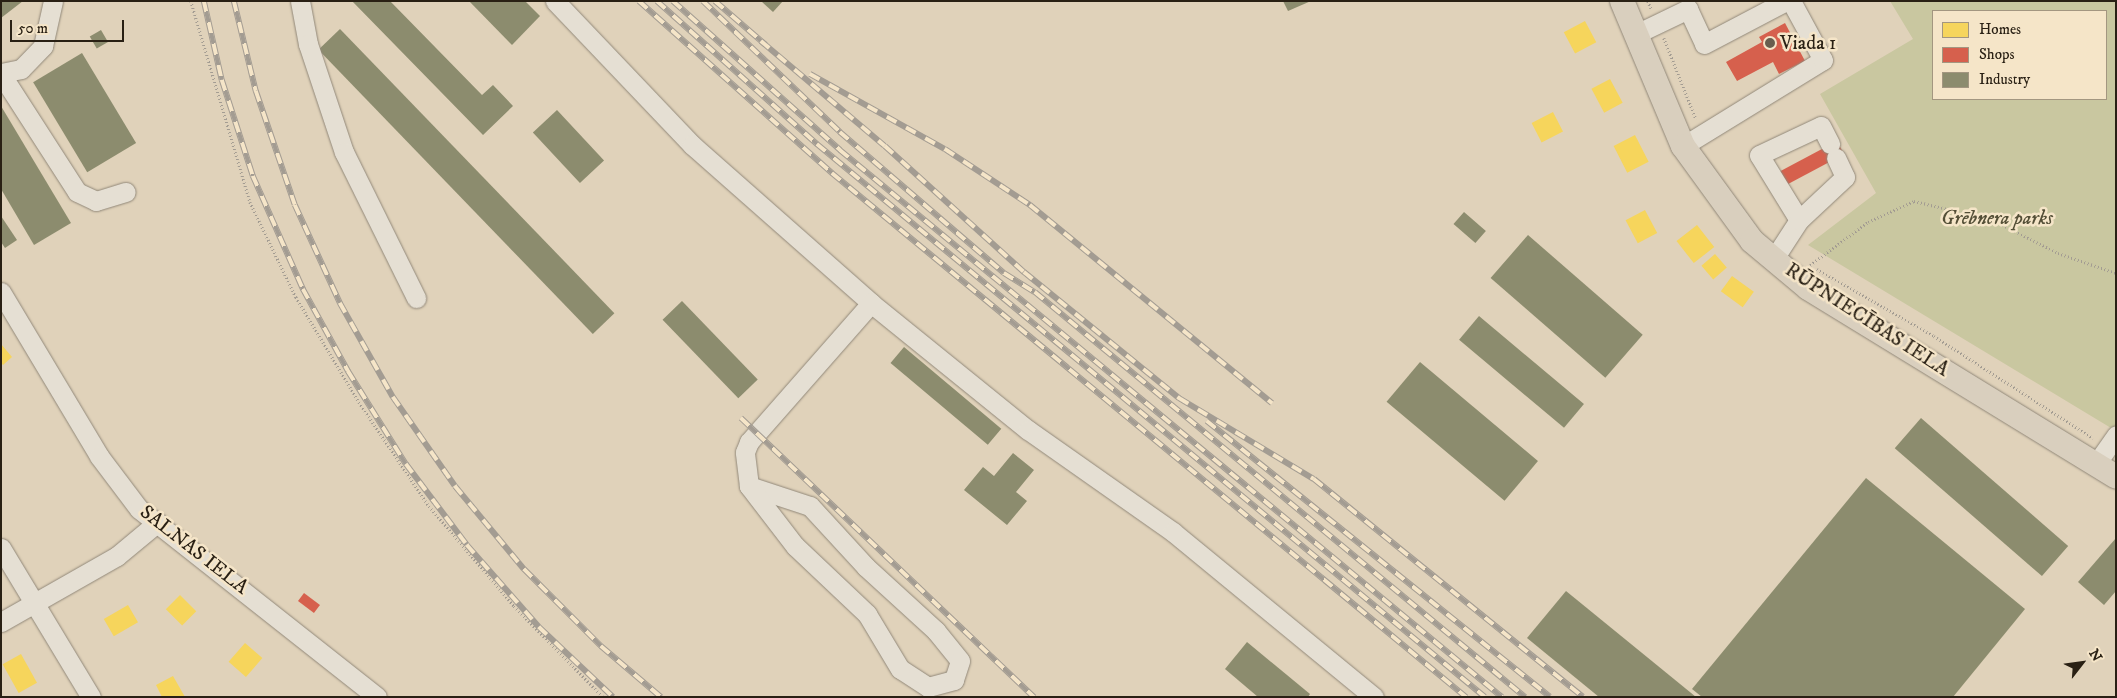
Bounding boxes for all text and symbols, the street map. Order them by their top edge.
scale bar [12,10,126,42]
legend [1932,10,2107,100]
text: 50 m [18,19,48,38]
text: Homes [1979,20,2021,39]
place label: Viada 1 [1780,31,1836,55]
marker: Viada 1 [1764,37,1776,49]
text: Shops [1979,45,2015,64]
text: Industry [1979,70,2030,89]
park label: Grēbnera parks [1941,206,2053,230]
street label: RŪPNIECĪBAS IELA [1781,258,1953,382]
street label: SALNAS IELA [135,500,253,600]
north arrow [2057,638,2107,688]
text: N [2084,646,2106,665]

